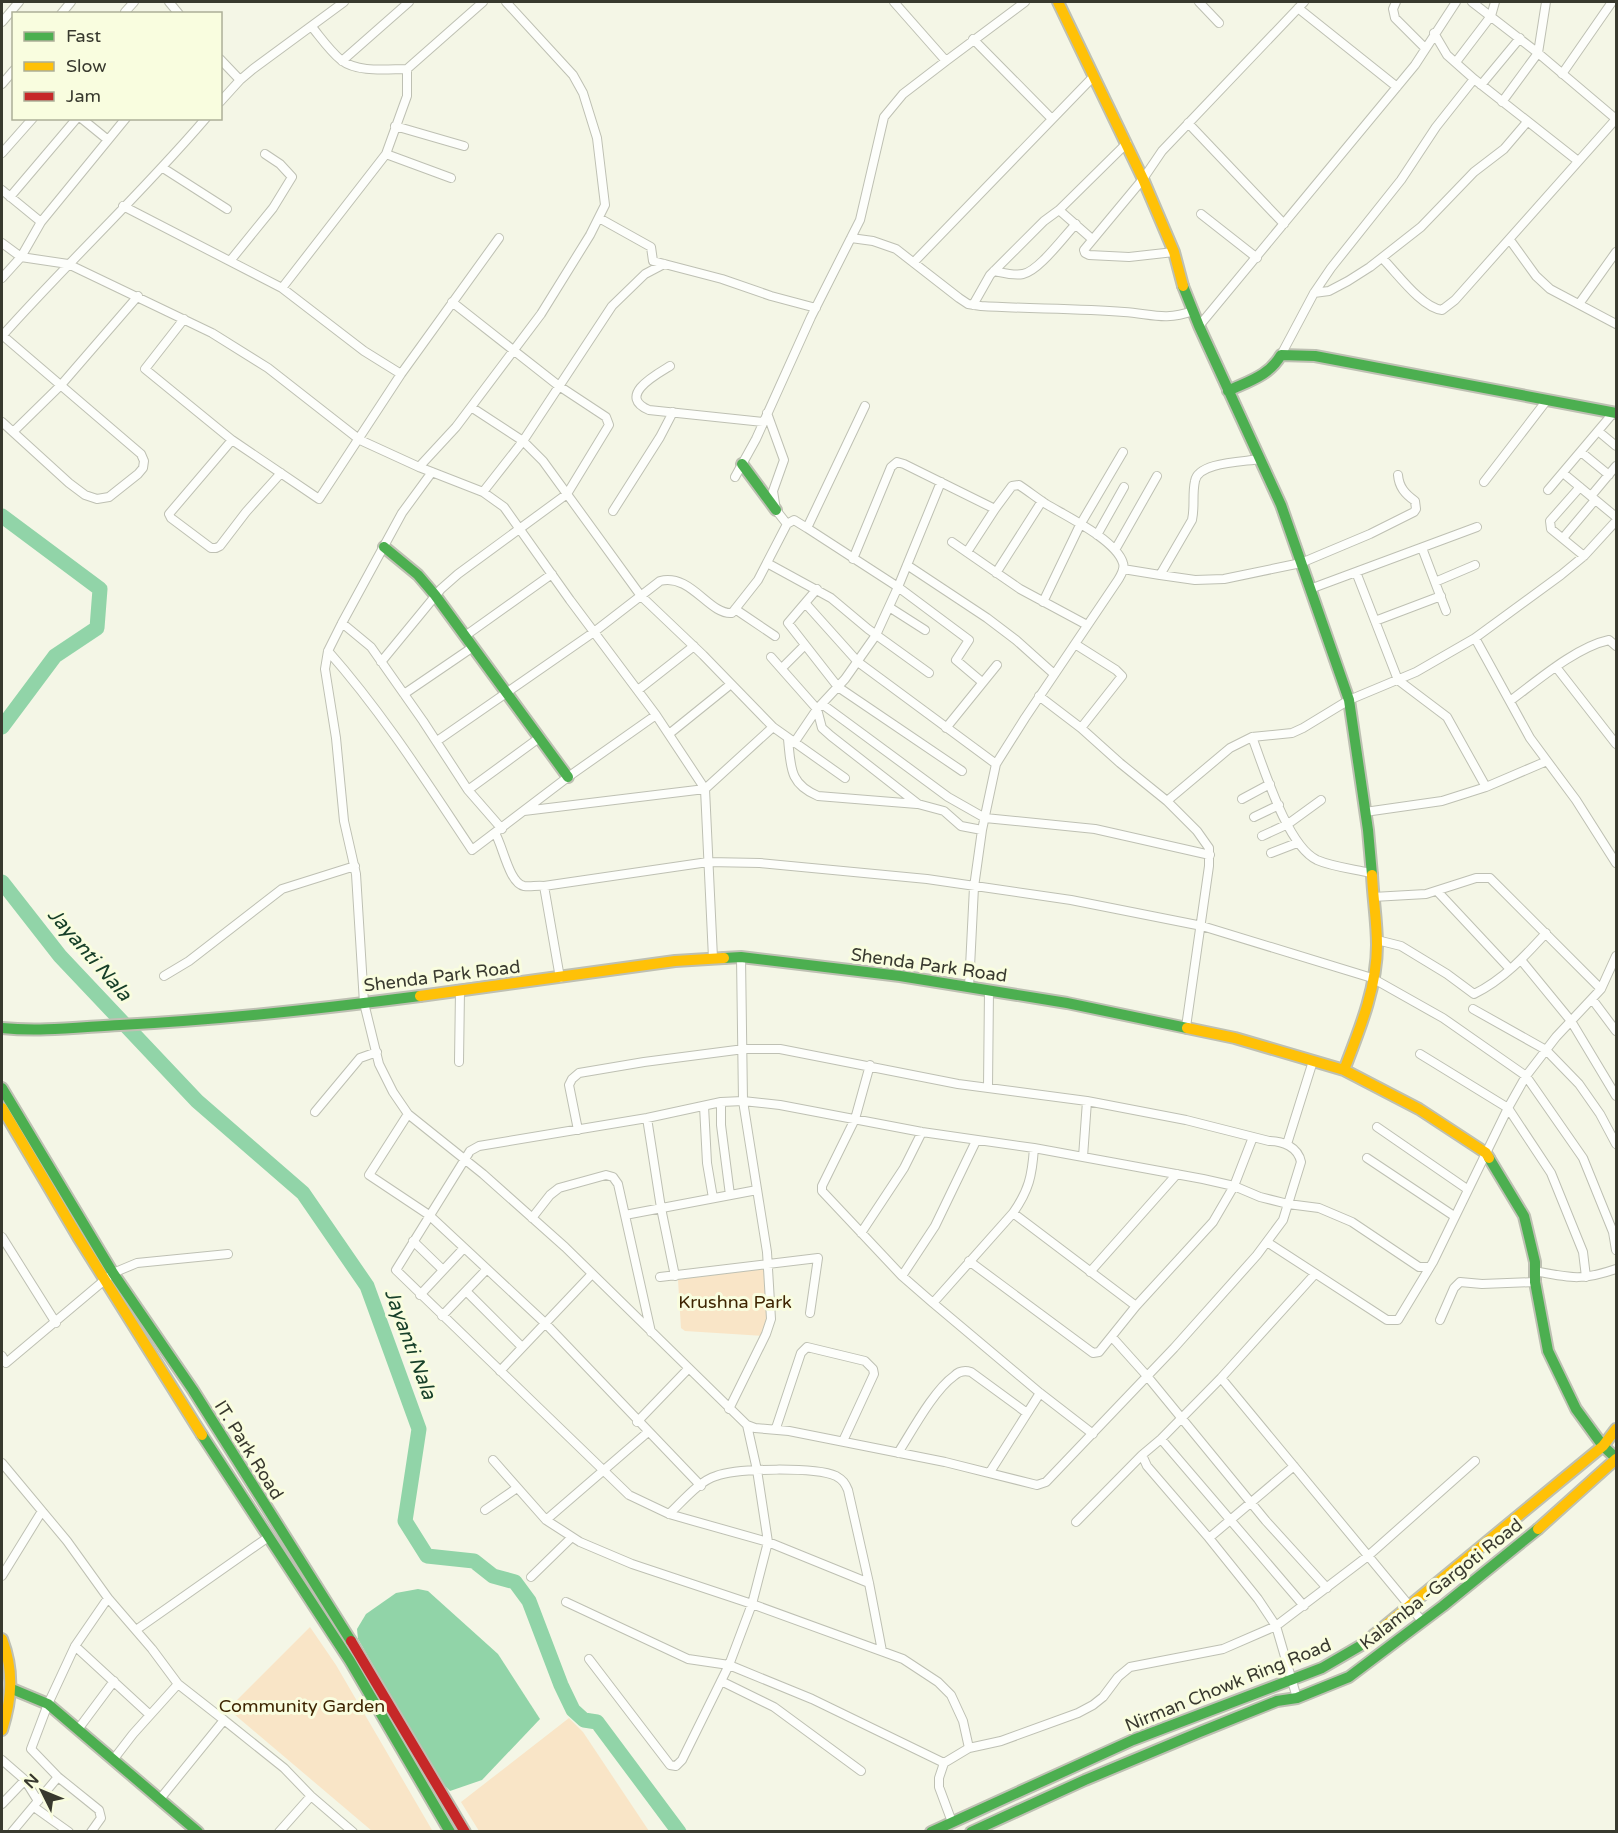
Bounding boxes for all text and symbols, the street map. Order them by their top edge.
legend [12,12,222,120]
text: Fast [66,25,101,47]
text: Slow [66,55,107,77]
text: Jam [66,85,101,107]
water label: Jayanti Nala [42,903,137,1007]
street label: Shenda Park Road [849,943,1009,987]
street label: Shenda Park Road [362,955,522,997]
water label: Jayanti Nala [379,1286,441,1403]
park label: Krushna Park [678,1291,792,1313]
street label: IT. Park Road [210,1396,288,1504]
street label: Kalamba -Gargoti Road [1355,1514,1527,1654]
street label: Nirman Chowk Ring Road [1122,1634,1334,1736]
park label: Community Garden [219,1695,385,1717]
north arrow [12,1761,72,1821]
text: N [20,1770,43,1793]

